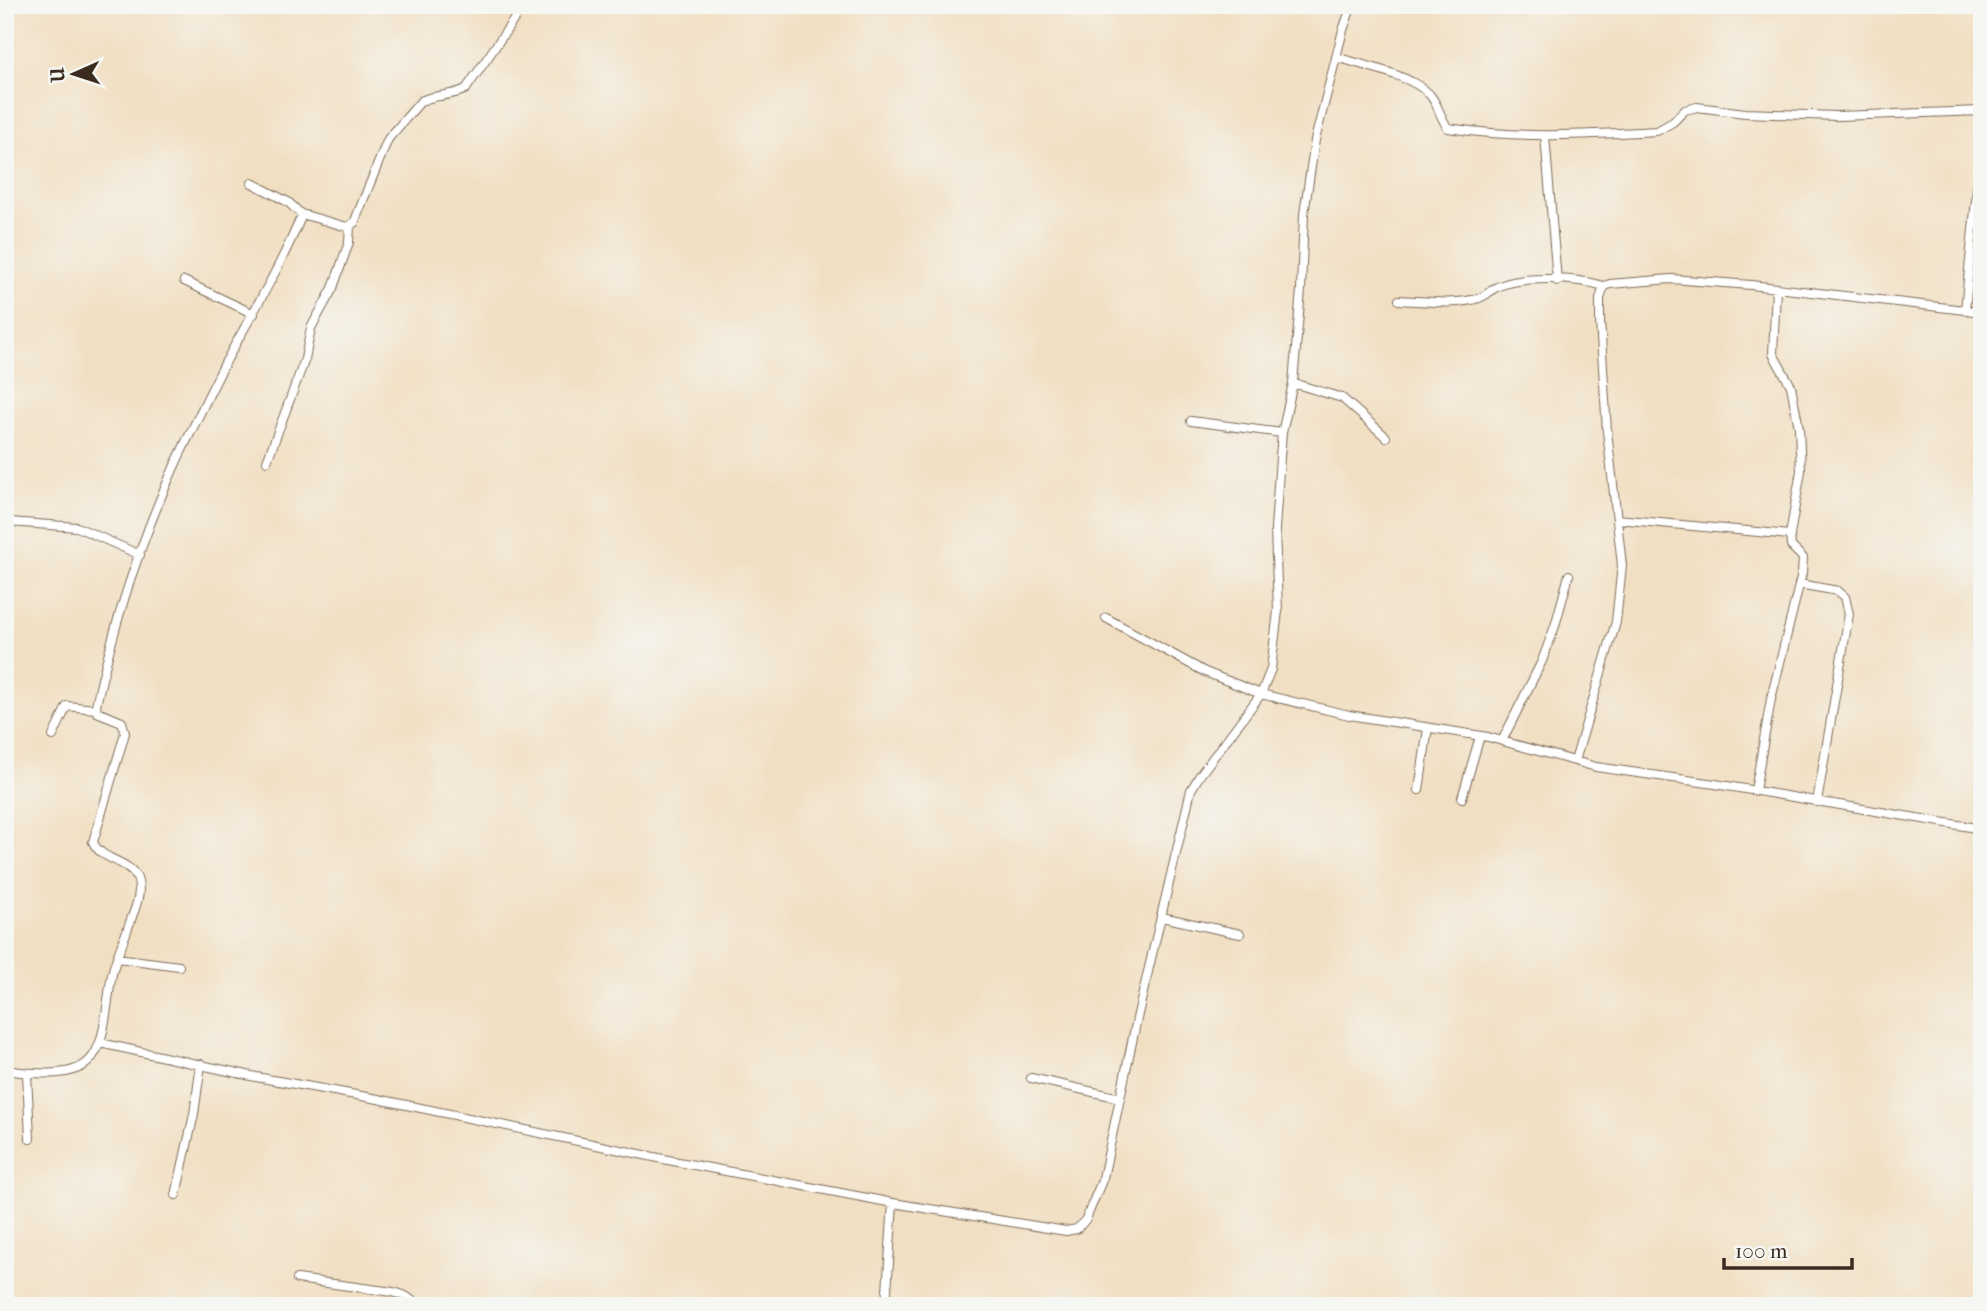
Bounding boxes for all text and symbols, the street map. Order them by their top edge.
north arrow [38,38,108,108]
text: U [47,67,69,84]
scale bar [1724,1227,1852,1271]
text: 100 m [1735,1239,1788,1263]

